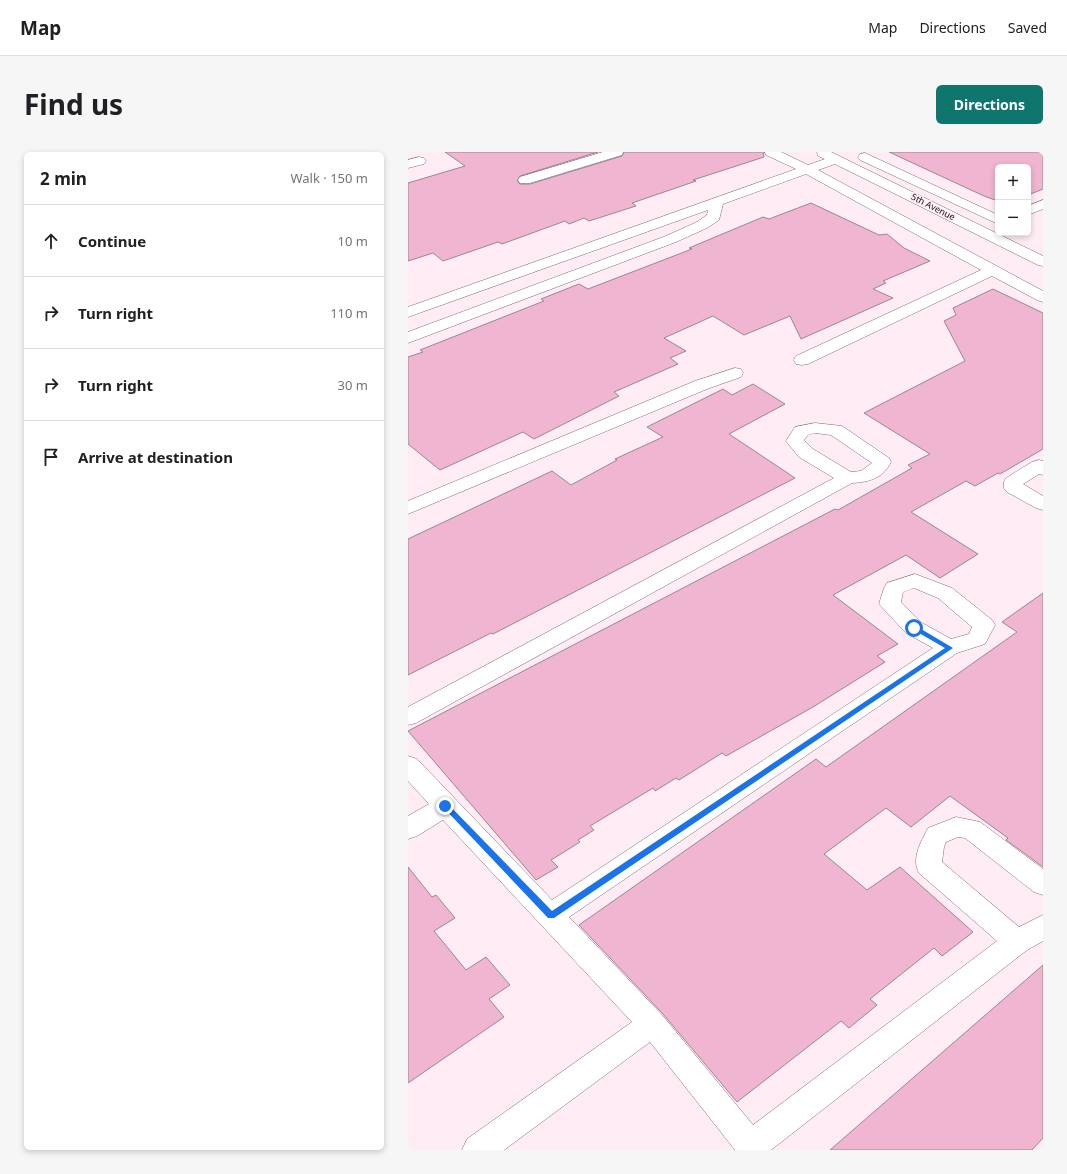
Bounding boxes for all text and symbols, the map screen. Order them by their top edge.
text: Map [20,15,61,41]
text: Map [868,18,897,37]
text: Directions [919,18,986,37]
text: Saved [1008,18,1047,37]
text: Find us [24,85,123,123]
button: Directions [936,85,1043,124]
map controls [995,164,1031,236]
button: + [995,164,1031,200]
text: 2 min [40,167,87,190]
text: Walk · 150 m [290,169,368,187]
street label: 5th Avenue [909,190,958,223]
button: − [995,200,1031,236]
icon: ahead [40,230,62,252]
text: Continue [78,231,146,251]
text: 10 m [338,232,368,250]
icon: right [40,302,62,324]
text: Turn right [78,303,153,323]
text: 110 m [330,304,368,322]
icon: right [40,374,62,396]
text: Turn right [78,375,153,395]
text: 30 m [338,376,368,394]
icon: arrive [40,446,62,468]
text: Arrive at destination [78,447,233,467]
route start [905,619,923,637]
route end [436,797,454,815]

